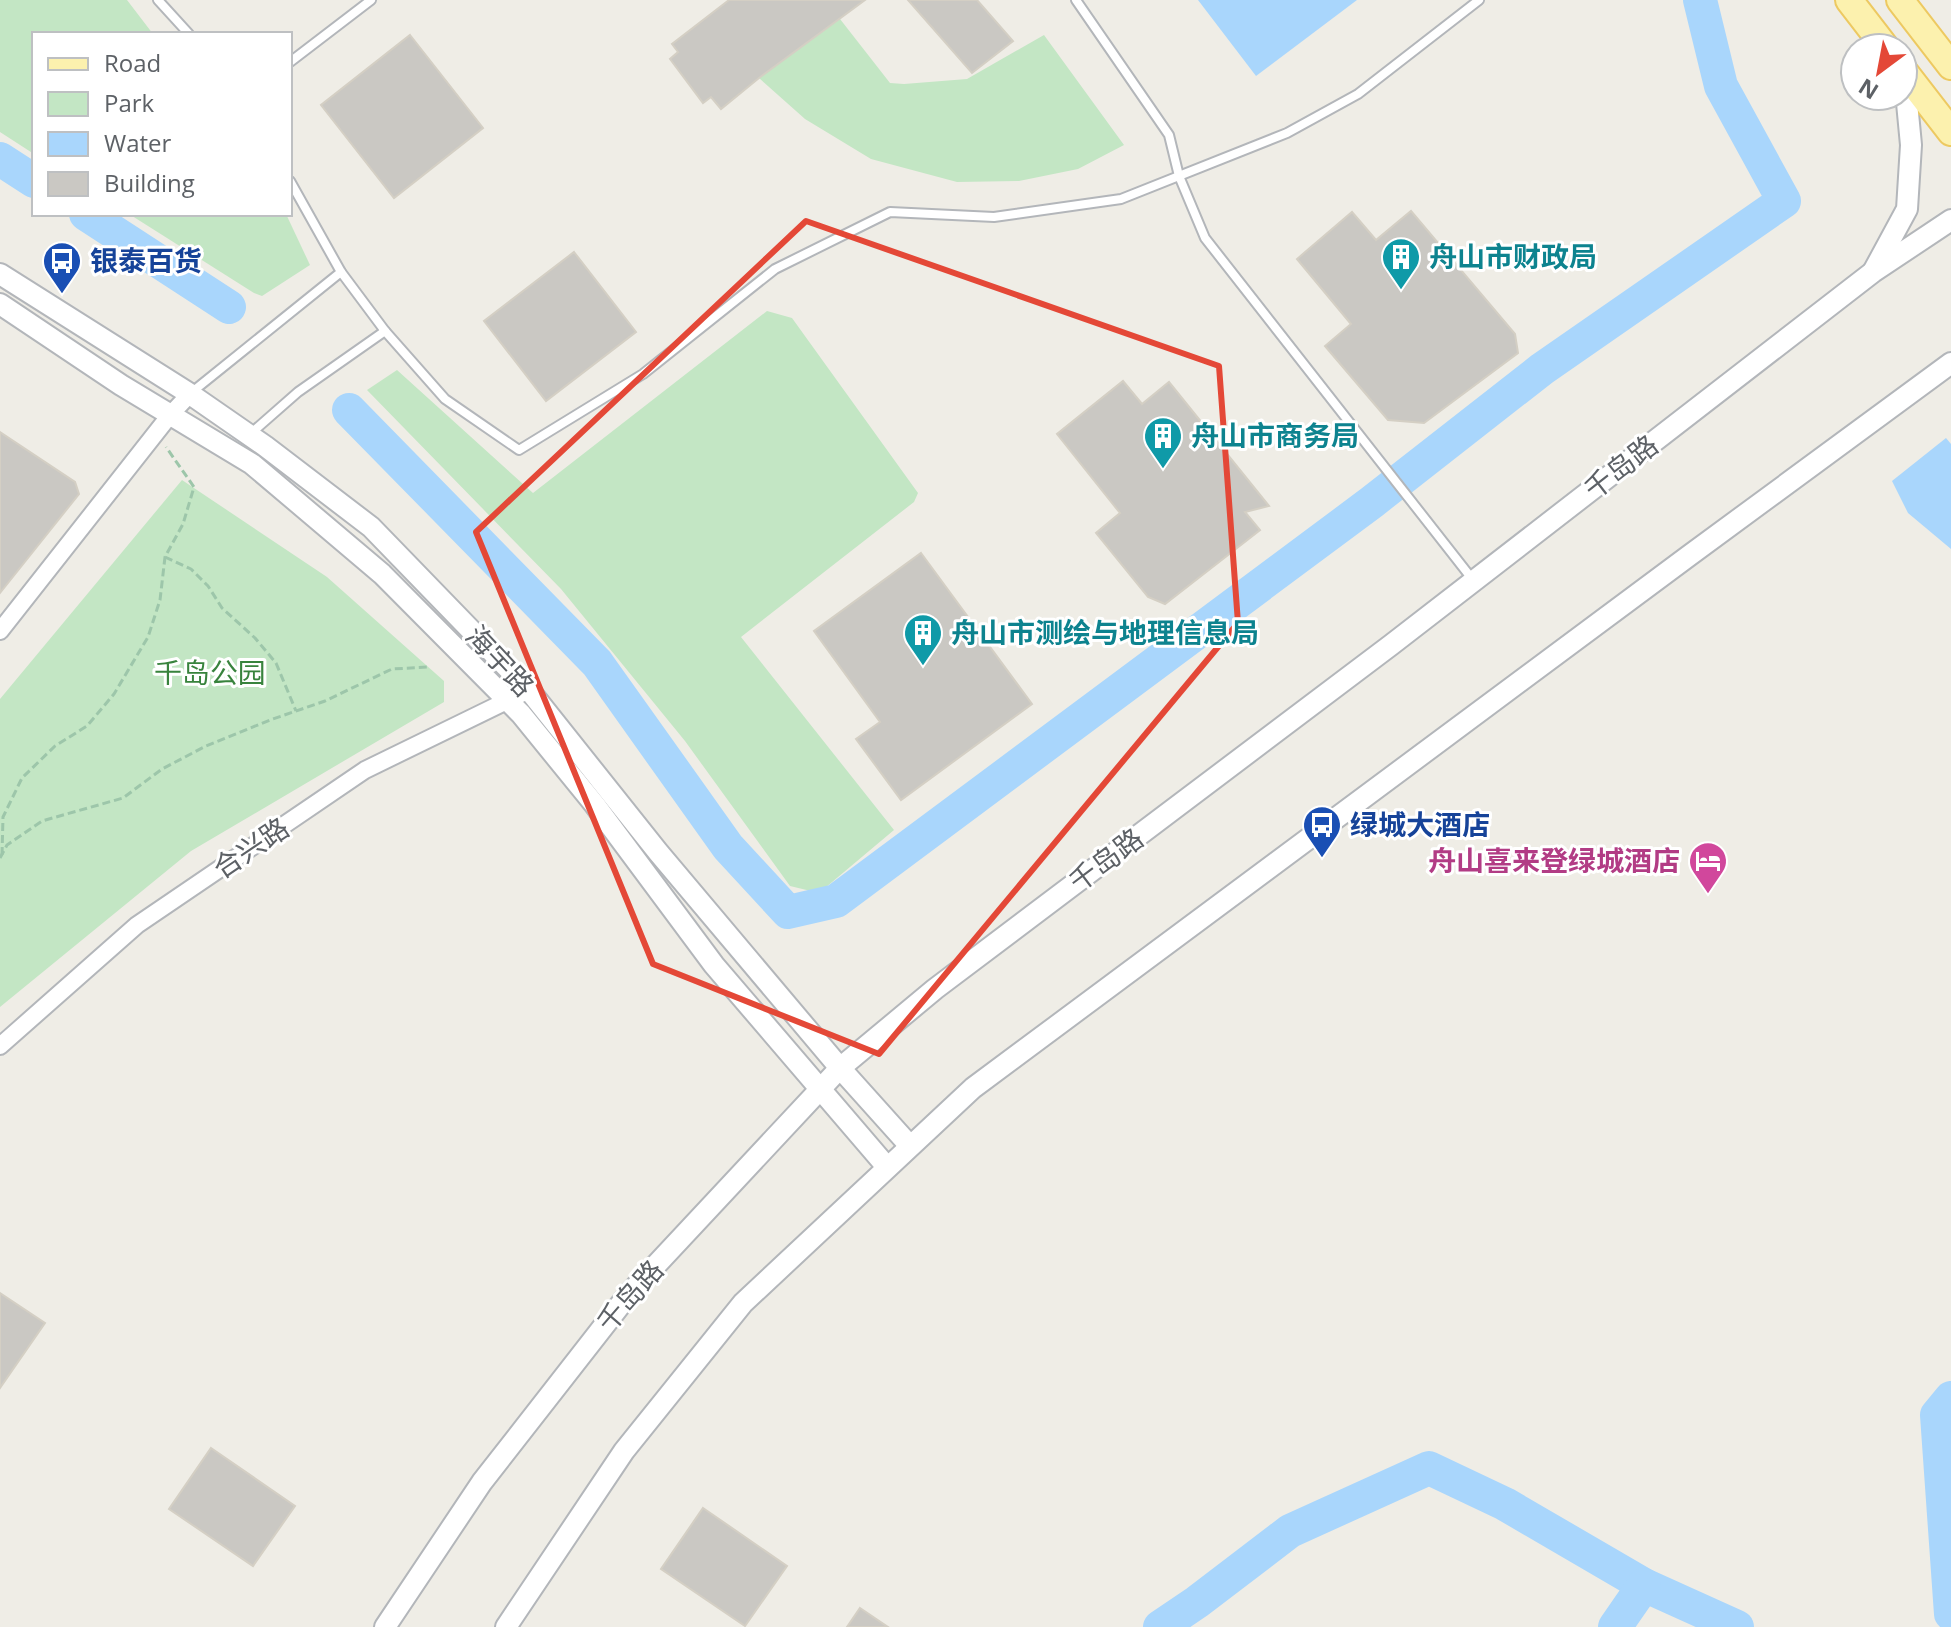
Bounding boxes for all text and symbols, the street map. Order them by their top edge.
legend [32,32,292,216]
north arrow [1839,32,1919,112]
text: Road [104,46,161,79]
text: N [1852,72,1883,107]
text: Park [104,86,155,119]
text: Water [104,126,172,159]
text: Building [104,166,195,199]
building icon: 舟山市财政局 [1380,236,1422,291]
place label: 舟山市财政局 [1429,237,1597,275]
bus stop icon: 银泰百货 [41,240,83,295]
place label: 银泰百货 [90,241,202,279]
building icon: 舟山市商务局 [1142,415,1184,470]
place label: 舟山市商务局 [1191,416,1359,454]
street label: 千岛路 [1576,425,1665,507]
building icon: 舟山市测绘与地理信息局 [902,612,944,667]
place label: 舟山市测绘与地理信息局 [951,613,1259,651]
street label: 海宇路 [458,617,543,704]
park label: 千岛公园 [154,653,266,691]
bus stop icon: 绿城大酒店 [1301,804,1343,859]
place label: 绿城大酒店 [1350,805,1490,843]
street label: 合兴路 [205,808,296,886]
street label: 千岛路 [1060,819,1150,900]
hotel icon: 舟山喜来登绿城酒店 [1687,840,1729,895]
place label: 舟山喜来登绿城酒店 [1428,841,1680,879]
street label: 千岛路 [587,1251,671,1340]

